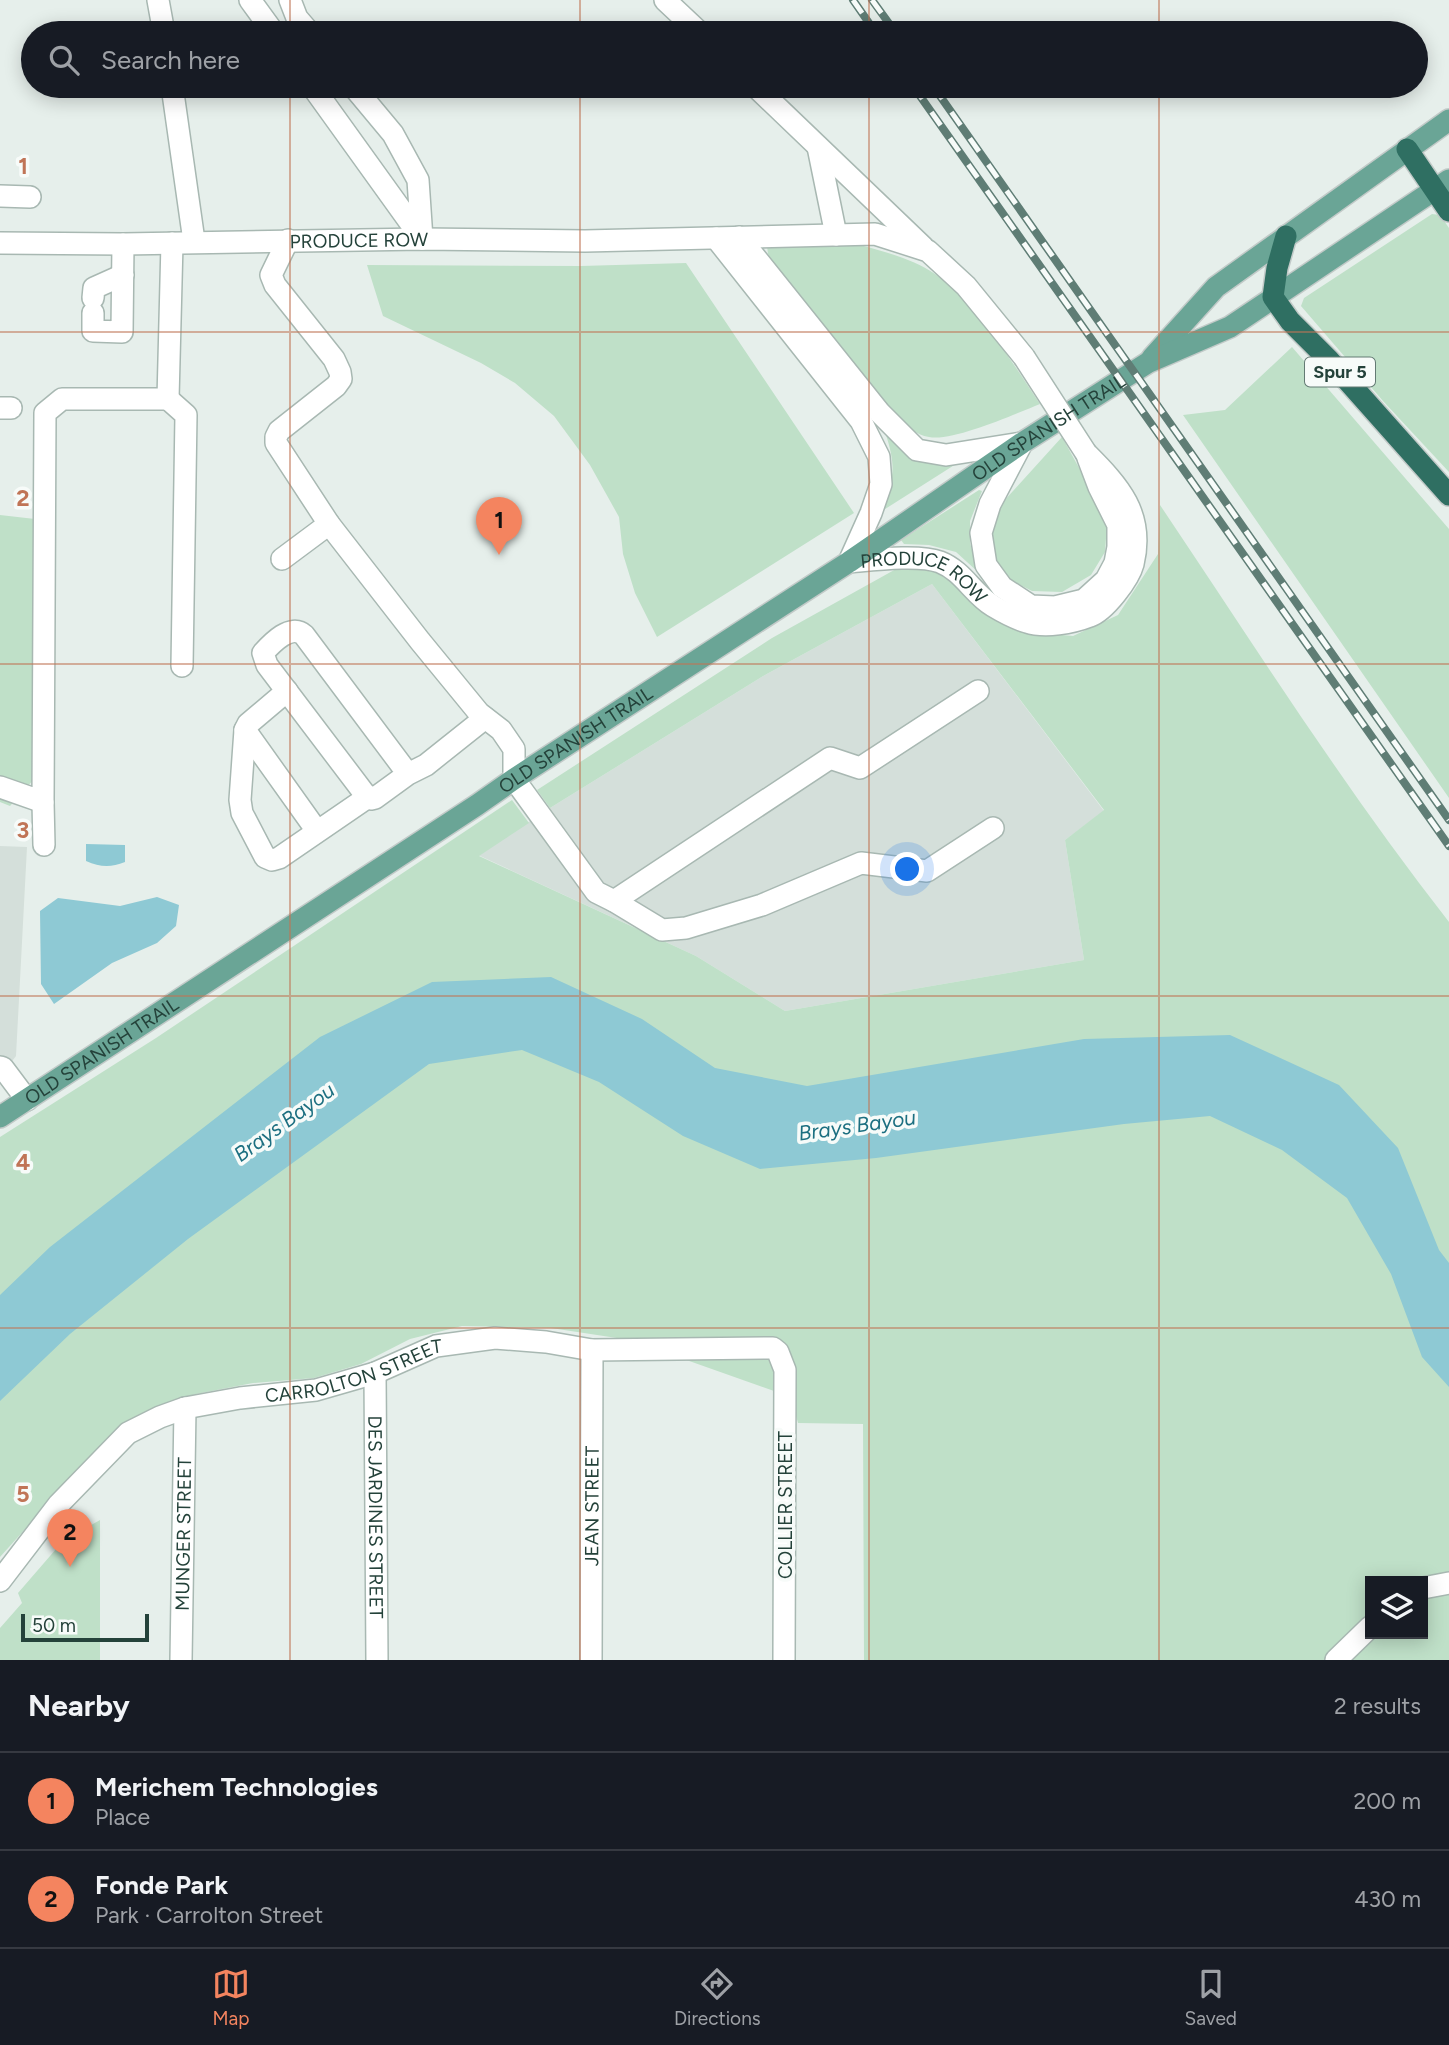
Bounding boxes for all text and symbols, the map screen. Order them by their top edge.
search box [21,21,1428,98]
icon: search [45,41,83,79]
text: Search here [101,44,240,76]
text: 1 [18,152,28,180]
street label: PRODUCE ROW [289,227,429,253]
road number: Spur 5 [1305,358,1375,386]
street label: OLD SPANISH TRAIL [967,369,1130,486]
text: 2 [16,484,30,512]
pin: 1 [476,497,522,555]
street label: PRODUCE ROW [859,546,993,609]
street label: OLD SPANISH TRAIL [494,681,657,798]
text: 3 [17,816,29,844]
your location [890,852,924,886]
street label: OLD SPANISH TRAIL [20,992,182,1109]
water label: Brays Bayou [229,1077,339,1167]
water label: Brays Bayou [797,1104,918,1146]
text: 4 [16,1148,30,1176]
street label: CARROLTON STREET [264,1334,444,1407]
street label: DES JARDINES STREET [364,1415,388,1619]
street label: COLLIER STREET [774,1430,797,1579]
street label: JEAN STREET [580,1445,603,1566]
street label: MUNGER STREET [170,1457,196,1611]
text: 5 [16,1480,30,1508]
pin: 2 [47,1509,93,1567]
map controls [1365,1576,1428,1639]
button: layers [1365,1576,1428,1639]
scale bar [21,1611,149,1643]
text: 50 m [32,1614,76,1637]
text: Nearby [28,1687,130,1724]
text: 2 results [1334,1692,1421,1720]
text: Merichem Technologies [95,1771,378,1803]
text: 1 [46,1787,56,1815]
text: 200 m [1353,1787,1421,1815]
text: Place [95,1803,150,1831]
text: Fonde Park [95,1869,228,1901]
text: 2 [44,1885,58,1913]
text: 430 m [1354,1885,1421,1913]
text: Park · Carrolton Street [95,1901,323,1929]
tab: Map [212,1965,250,2030]
tab: Directions [674,1965,761,2030]
tab: Saved [1185,1965,1237,2030]

